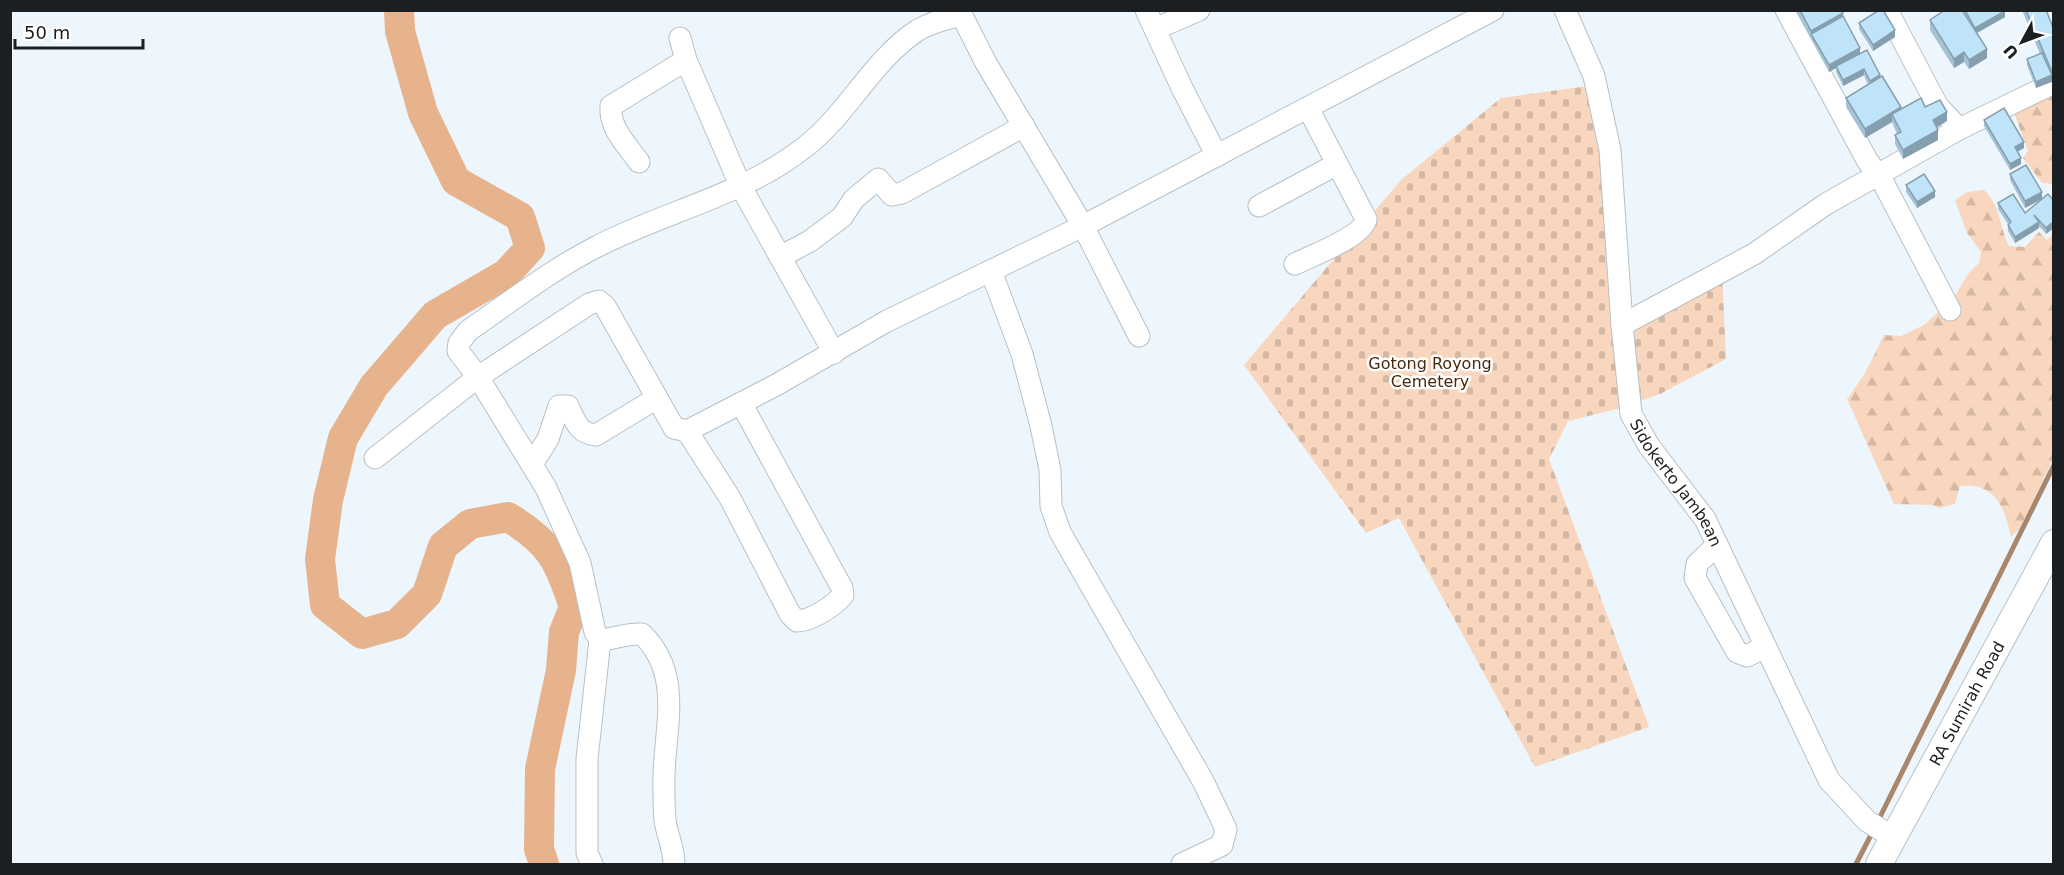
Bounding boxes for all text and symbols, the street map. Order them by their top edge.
scale bar [15,12,142,50]
north arrow [1992,12,2052,72]
text: 50 m [24,22,70,43]
text: U [2000,40,2022,63]
park label: Gotong Royong Cemetery [1368,354,1492,391]
street label: Sidokerto Jambean [1626,416,1726,550]
street label: RA Sumirah Road [1926,638,2009,769]

